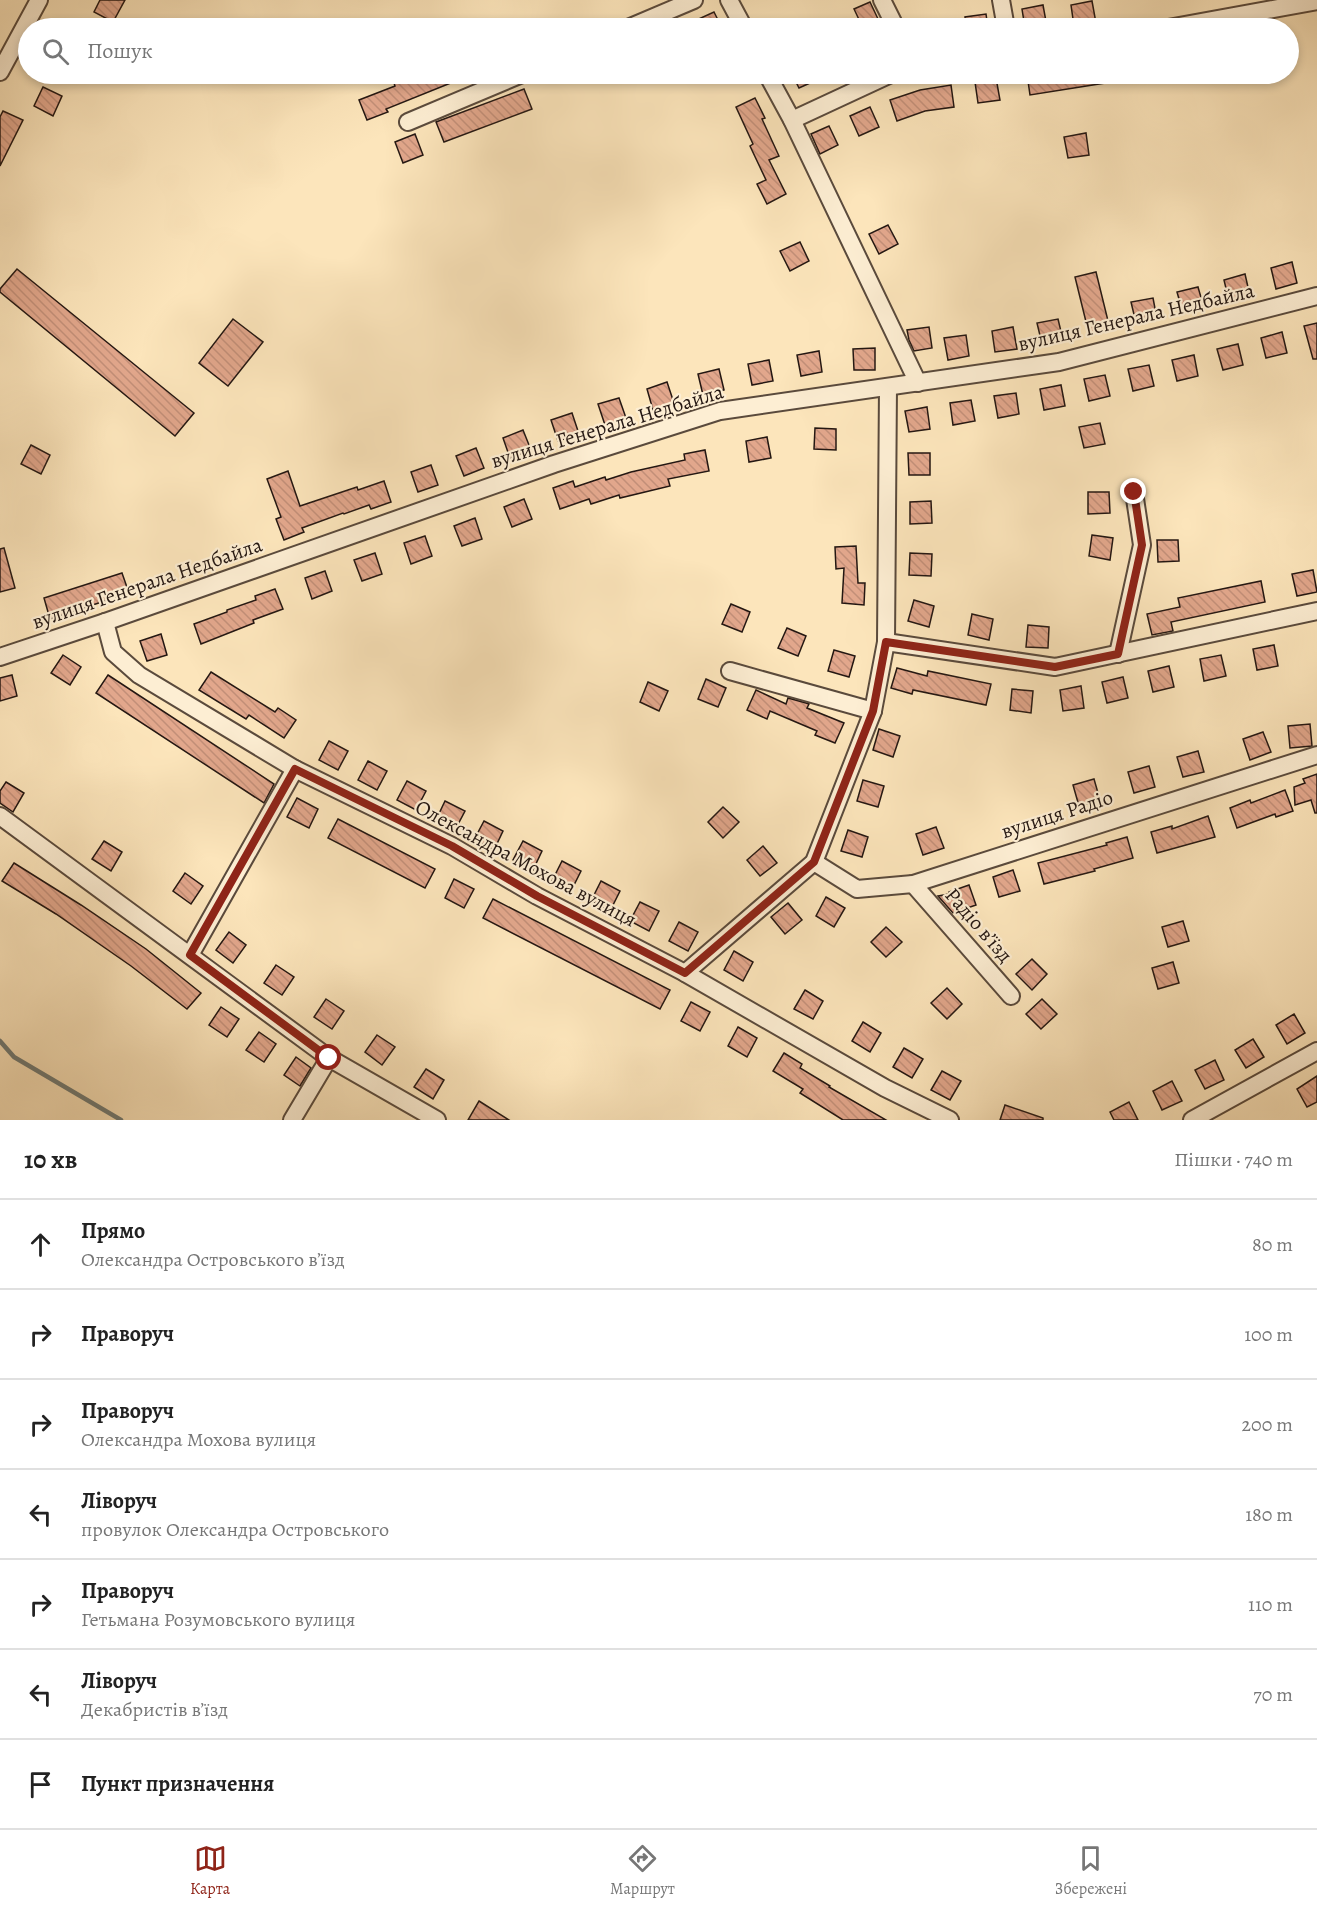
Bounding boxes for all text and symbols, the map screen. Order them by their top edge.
search box [18,18,1299,84]
icon: search [39,35,72,68]
text: Пошук [87,36,153,66]
street label: вулиця Генерала Недбайла [1015,276,1257,358]
street label: вулиця Генерала Недбайла [487,377,727,475]
route end [1120,478,1146,504]
street label: вулиця Генерала Недбайла [28,530,266,636]
street label: вулиця Радіо [998,783,1116,845]
street label: Олександра Мохова вулиця [410,793,642,933]
street label: Радіо в’їзд [939,882,1019,968]
route start [315,1044,341,1070]
text: 10 хв [24,1142,77,1177]
text: Пішки · 740 m [1174,1146,1293,1173]
text: Прямо [81,1216,145,1246]
icon: ahead [24,1228,57,1261]
text: 80 m [1252,1231,1293,1258]
text: Олександра Островського в’їзд [81,1246,345,1273]
icon: right [24,1318,57,1351]
text: Праворуч [81,1319,174,1349]
text: 100 m [1244,1321,1293,1348]
text: Праворуч [81,1396,174,1426]
icon: right [24,1408,57,1441]
text: 200 m [1242,1411,1293,1438]
text: Олександра Мохова вулиця [81,1426,316,1453]
text: Ліворуч [81,1486,157,1516]
icon: left [24,1498,57,1531]
text: 180 m [1245,1501,1293,1528]
text: провулок Олександра Островського [81,1516,389,1543]
text: Праворуч [81,1576,174,1606]
icon: right [24,1588,57,1621]
text: 110 m [1248,1591,1293,1618]
text: Гетьмана Розумовського вулиця [81,1606,355,1633]
text: Ліворуч [81,1666,157,1696]
icon: left [24,1678,57,1711]
text: 70 m [1253,1681,1293,1708]
text: Декабристів в’їзд [81,1696,228,1723]
icon: arrive [24,1768,57,1801]
text: Пункт призначення [81,1769,274,1799]
tab: Карта [190,1842,230,1900]
tab: Маршрут [610,1842,675,1900]
tab: Збережені [1055,1842,1127,1900]

